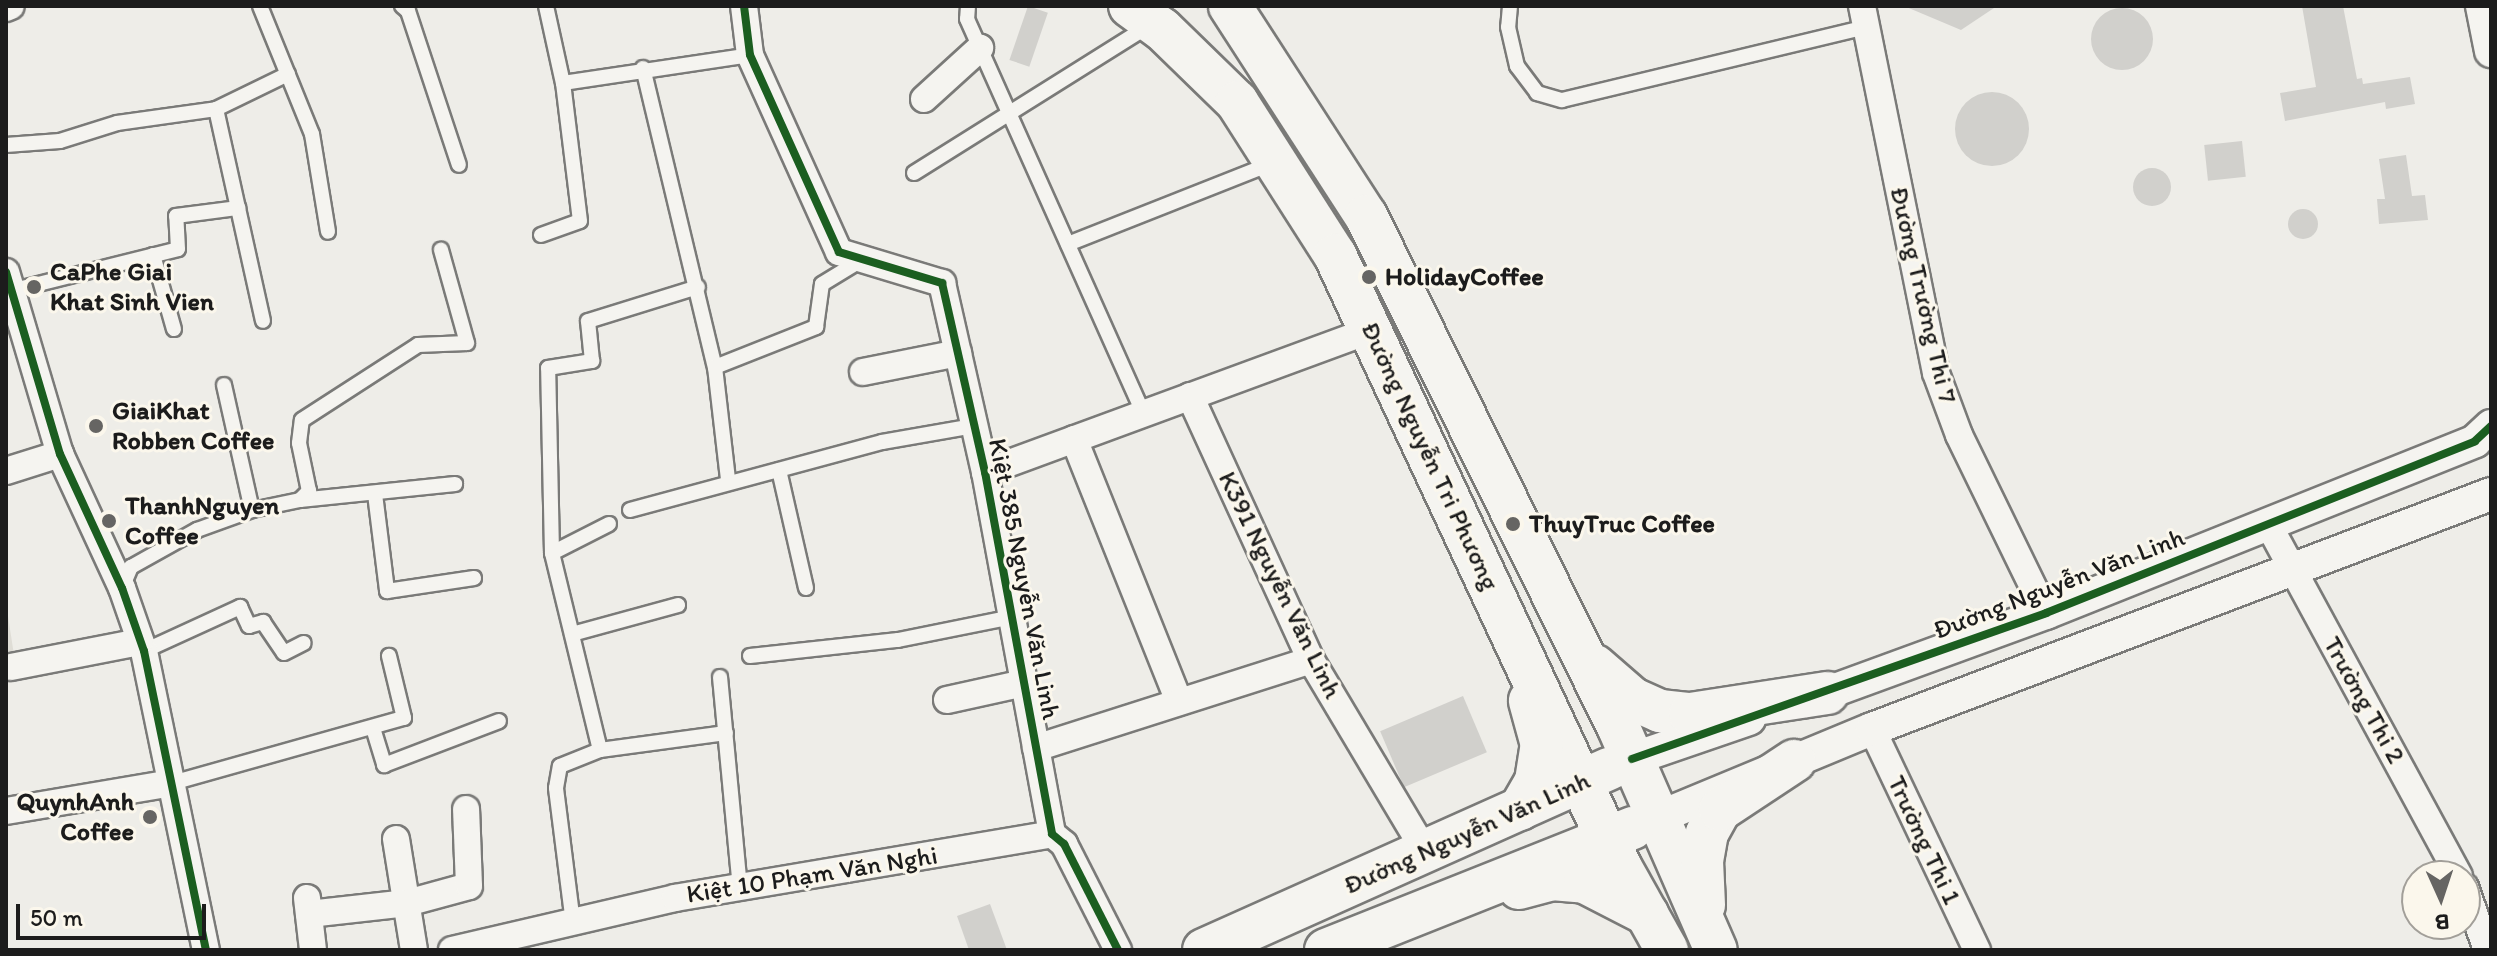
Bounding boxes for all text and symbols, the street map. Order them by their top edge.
street label: Đường Trường Thi 7 [1883,185,1963,405]
place label: CaPhe Giai Khat Sinh Vien [50,256,214,318]
place label: HolidayCoffee [1385,261,1544,293]
marker: HolidayCoffee [1360,268,1378,286]
marker: CaPhe Giai Khat Sinh Vien [25,278,43,296]
street label: Đường Nguyễn Tri Phương [1354,317,1506,595]
place label: GiaiKhat Robben Coffee [112,395,275,456]
marker: GiaiKhat Robben Coffee [87,417,105,435]
street label: Kiệt 385 Nguyễn Văn Linh [981,436,1067,722]
street label: K391 Nguyễn Văn Linh [1211,466,1349,704]
place label: ThanhNguyen Coffee [125,490,279,552]
place label: ThuyTruc Coffee [1529,508,1715,540]
marker: ThanhNguyen Coffee [100,512,118,530]
marker: ThuyTruc Coffee [1504,515,1522,533]
street label: Đường Nguyễn Văn Linh [1929,522,2189,646]
street label: Trường Thi 2 [2316,631,2412,769]
street label: Đường Nguyễn Văn Linh [1339,765,1595,901]
street label: Trường Thi 1 [1881,771,1967,909]
place label: QuynhAnh Coffee [16,786,134,848]
marker: QuynhAnh Coffee [141,808,159,826]
street label: Kiệt 10 Phạm Văn Nghi [684,840,940,910]
north arrow [2401,860,2481,940]
scale bar [20,888,210,938]
text: 50 m [30,903,83,932]
text: B [2434,909,2450,936]

